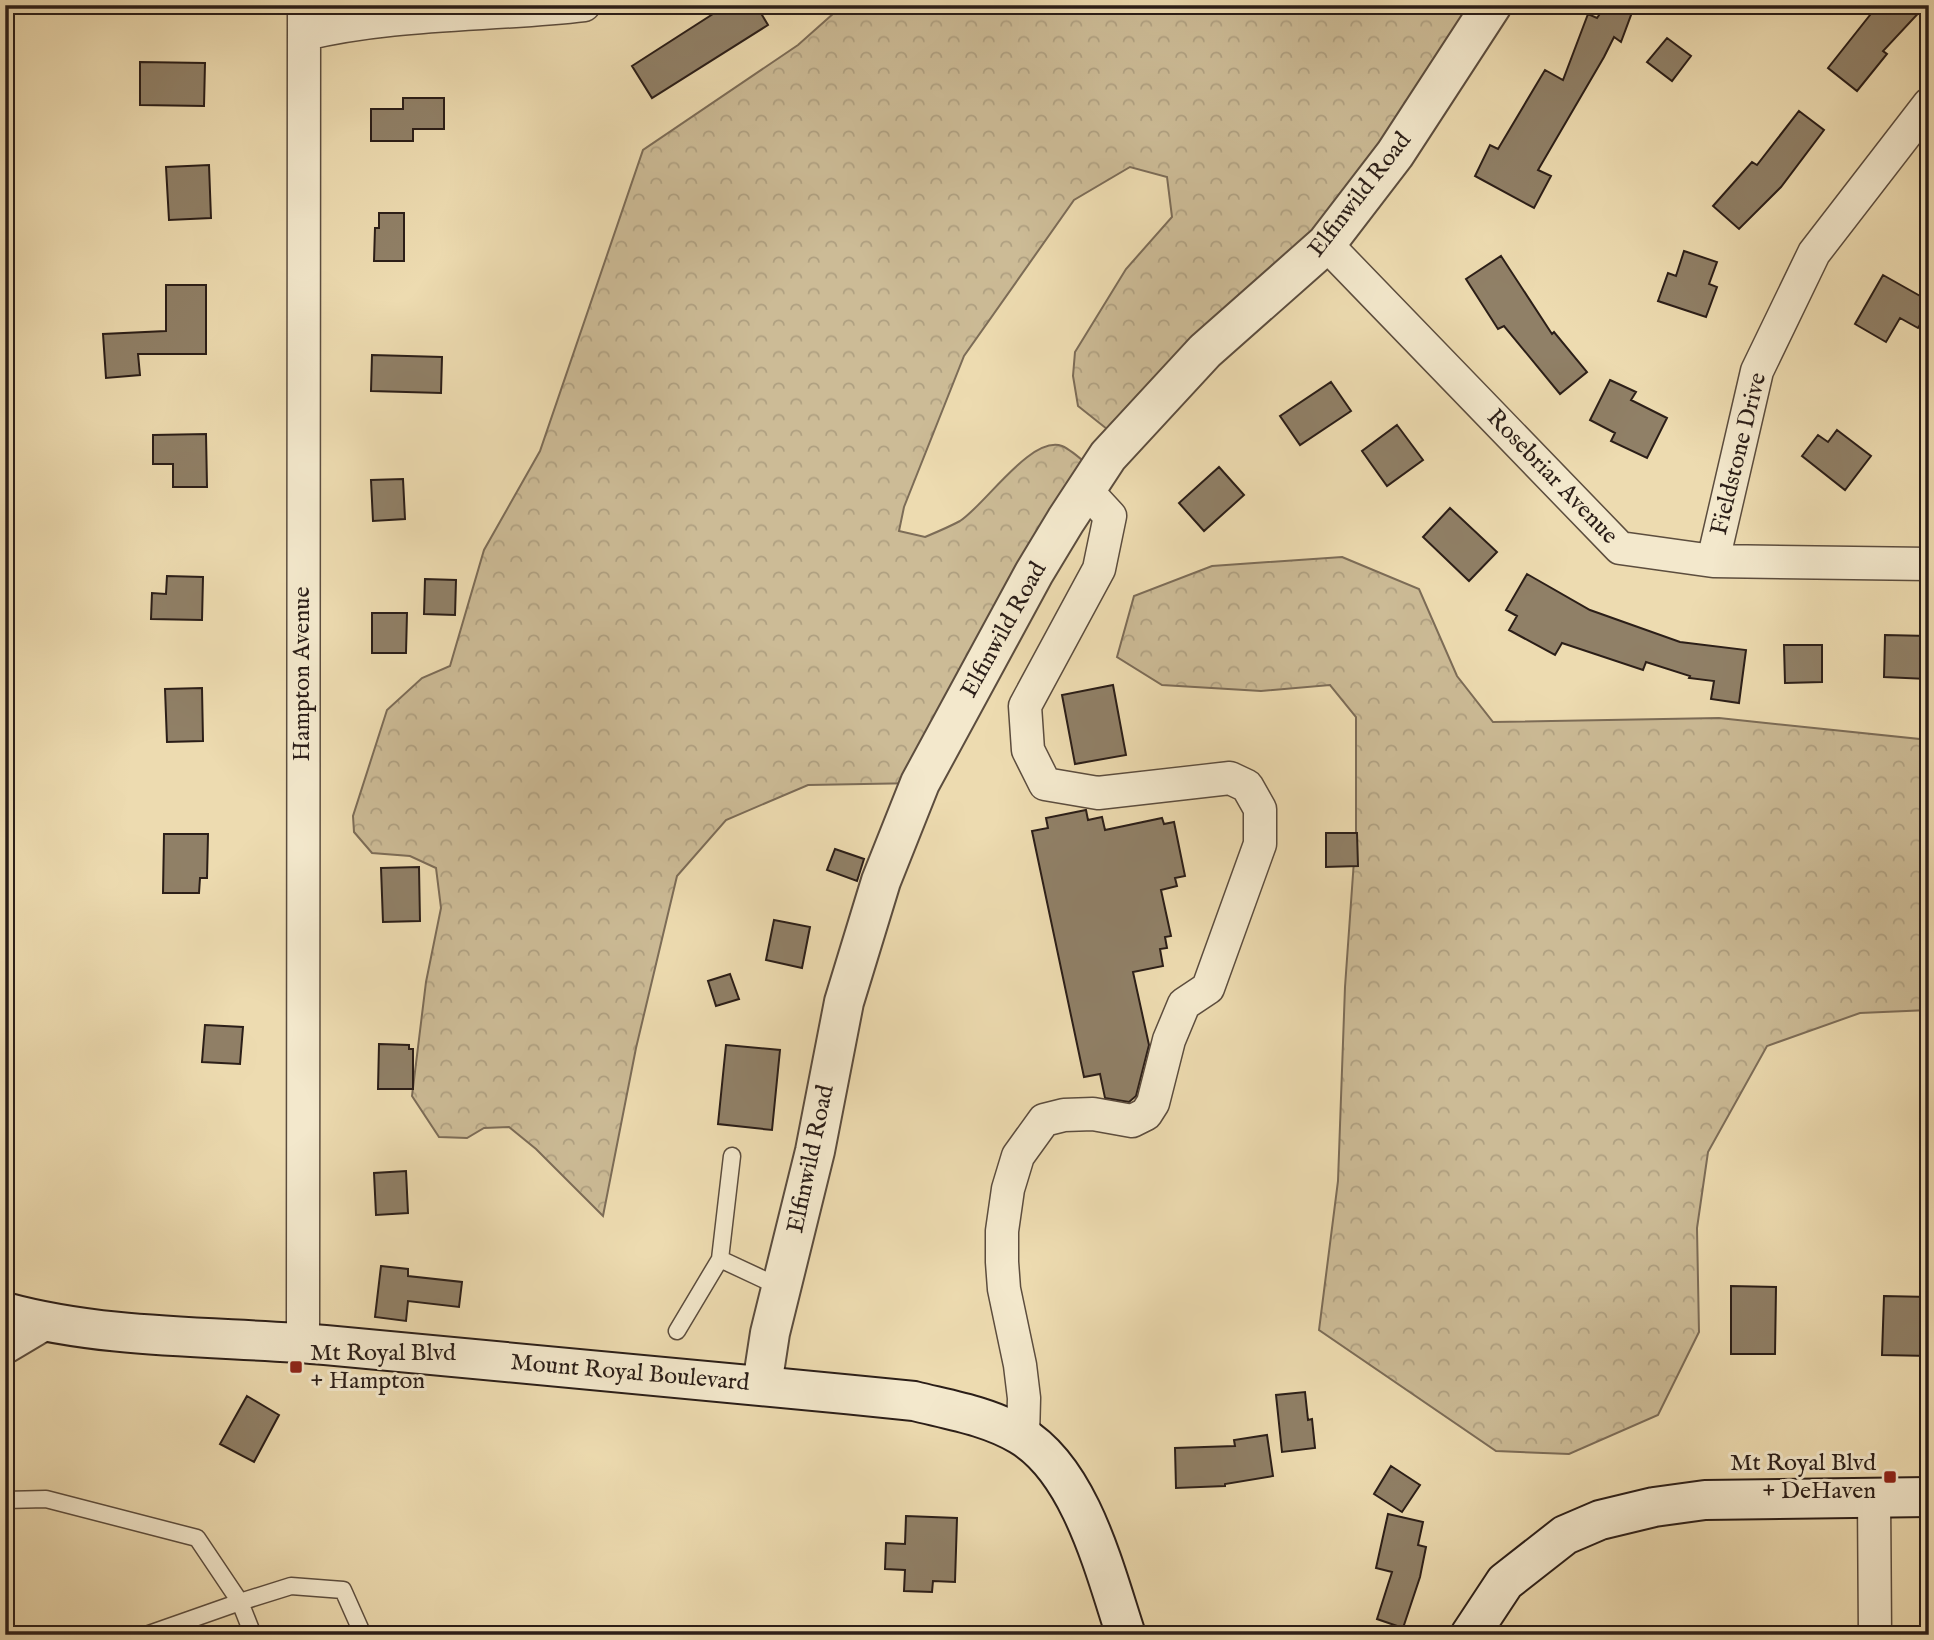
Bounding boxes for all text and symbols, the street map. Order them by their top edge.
street label: Elfinwild Road [1301,126,1419,264]
street label: Fieldstone Drive [1704,370,1774,538]
street label: Rosebriar Avenue [1480,403,1624,551]
street label: Elfinwild Road [954,556,1054,703]
street label: Hampton Avenue [287,587,318,761]
street label: Elfinwild Road [780,1082,842,1236]
place label: Mt Royal Blvd + Hampton [310,1338,456,1397]
street label: Mount Royal Boulevard [509,1347,751,1399]
marker: Mt Royal Blvd + Hampton [288,1359,304,1375]
place label: Mt Royal Blvd + DeHaven [1730,1448,1876,1507]
marker: Mt Royal Blvd + DeHaven [1882,1469,1898,1485]

